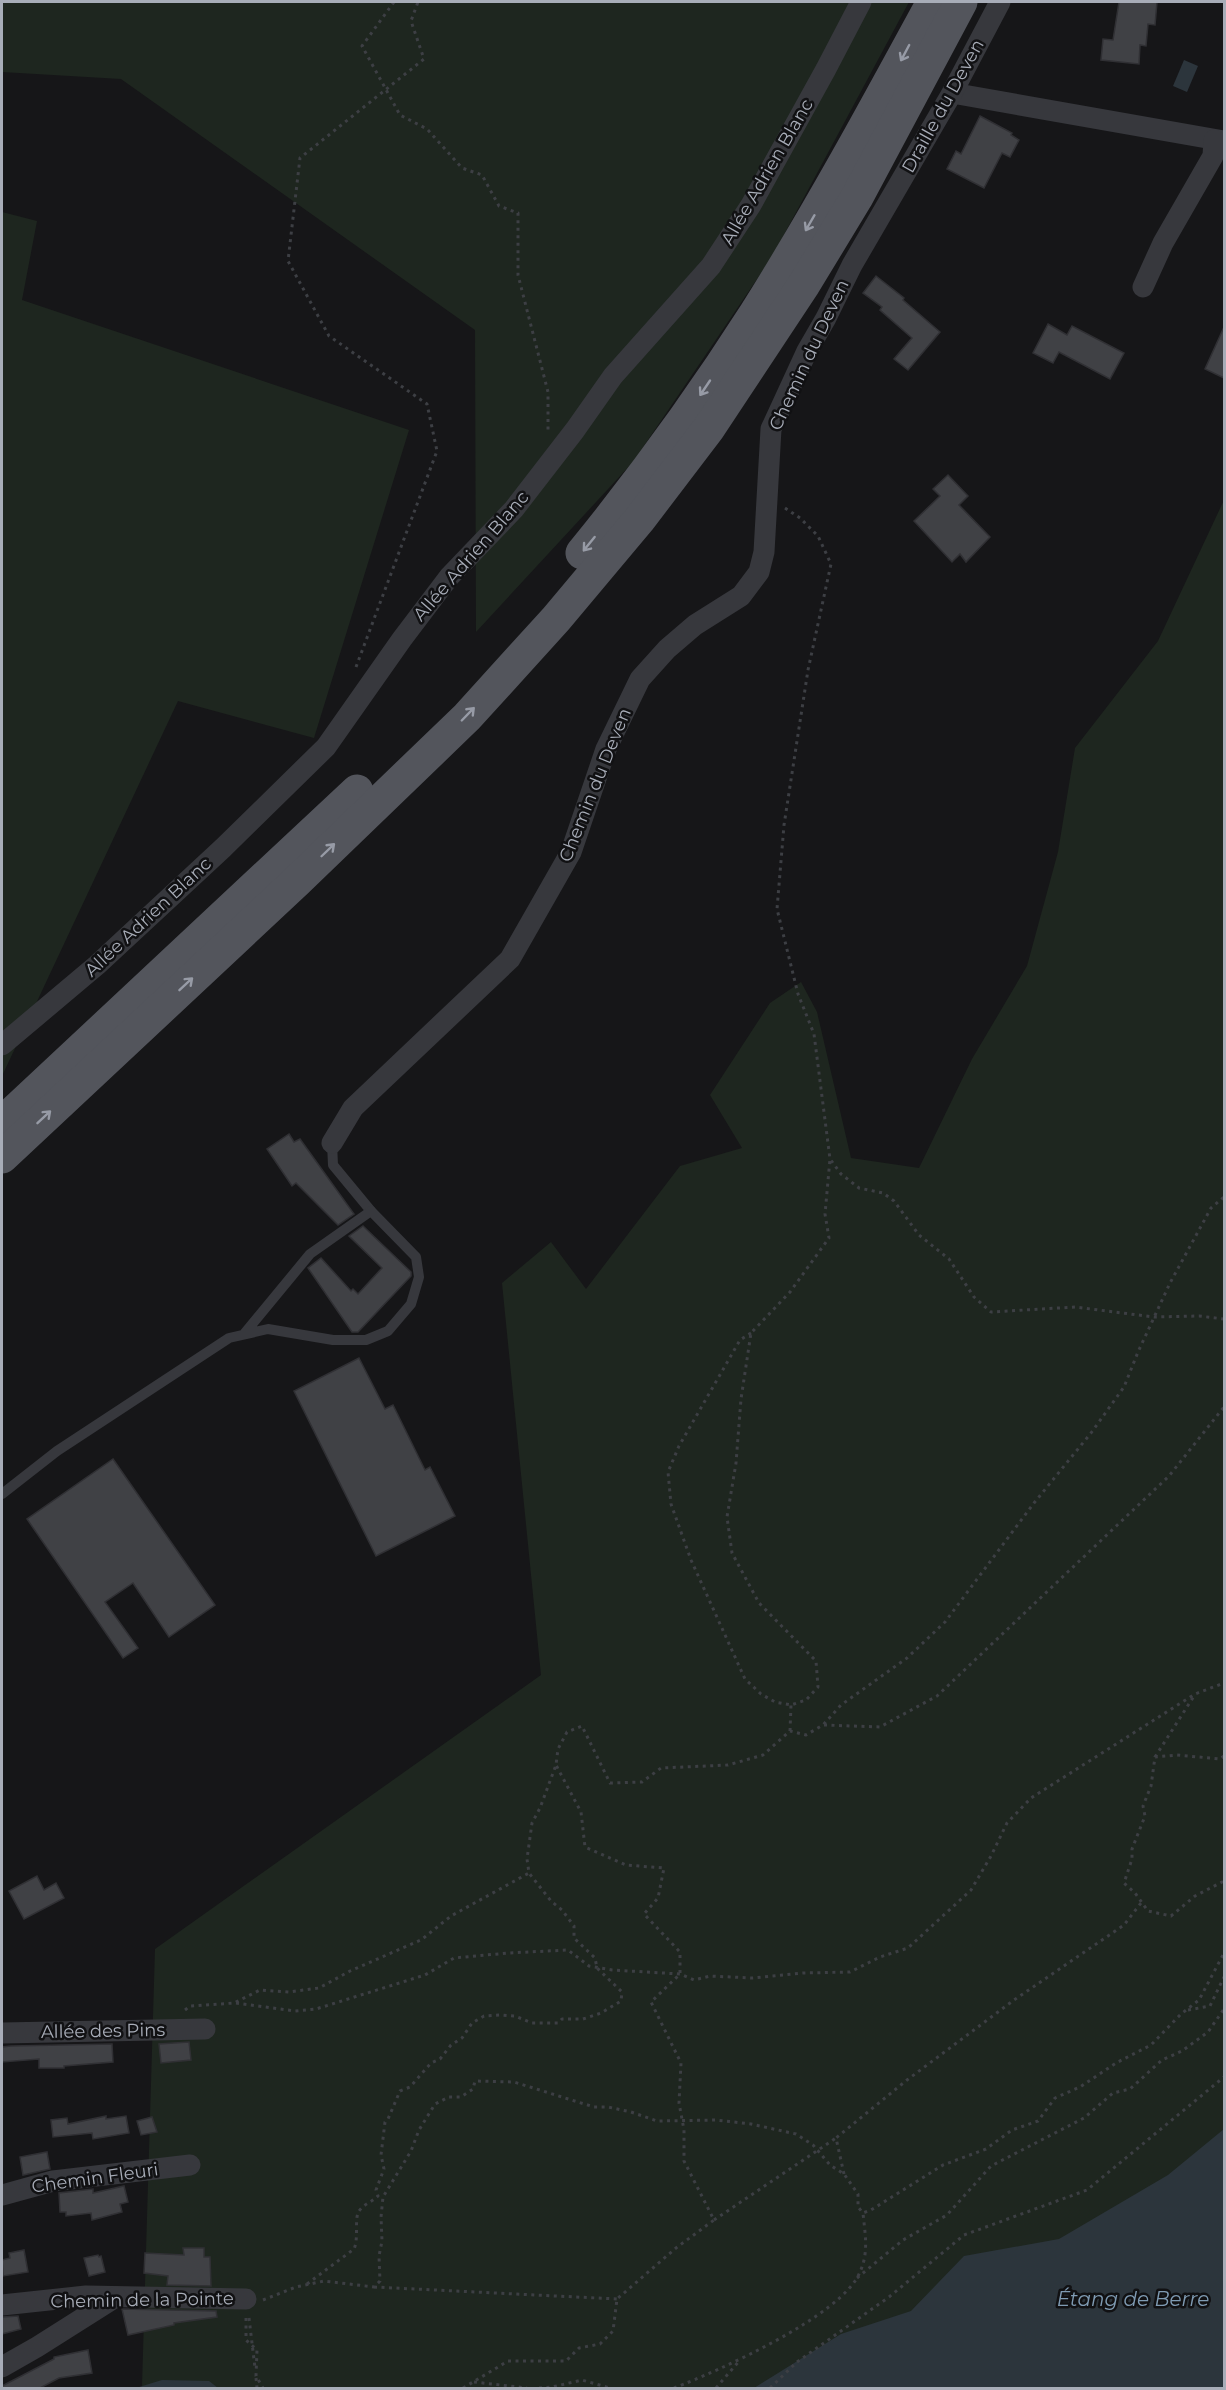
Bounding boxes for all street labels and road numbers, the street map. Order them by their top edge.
street label: Draille du Deven [897,35,989,177]
street label: Allée Adrien Blanc [716,95,818,249]
street label: Chemin du Deven [764,276,854,434]
street label: Allée Adrien Blanc [409,486,533,626]
street label: Chemin du Deven [554,705,636,865]
street label: Allée Adrien Blanc [80,853,216,981]
street label: Allée des Pins [41,2019,166,2043]
street label: Chemin Fleuri [30,2158,160,2198]
street label: Chemin de la Pointe [50,2287,234,2313]

